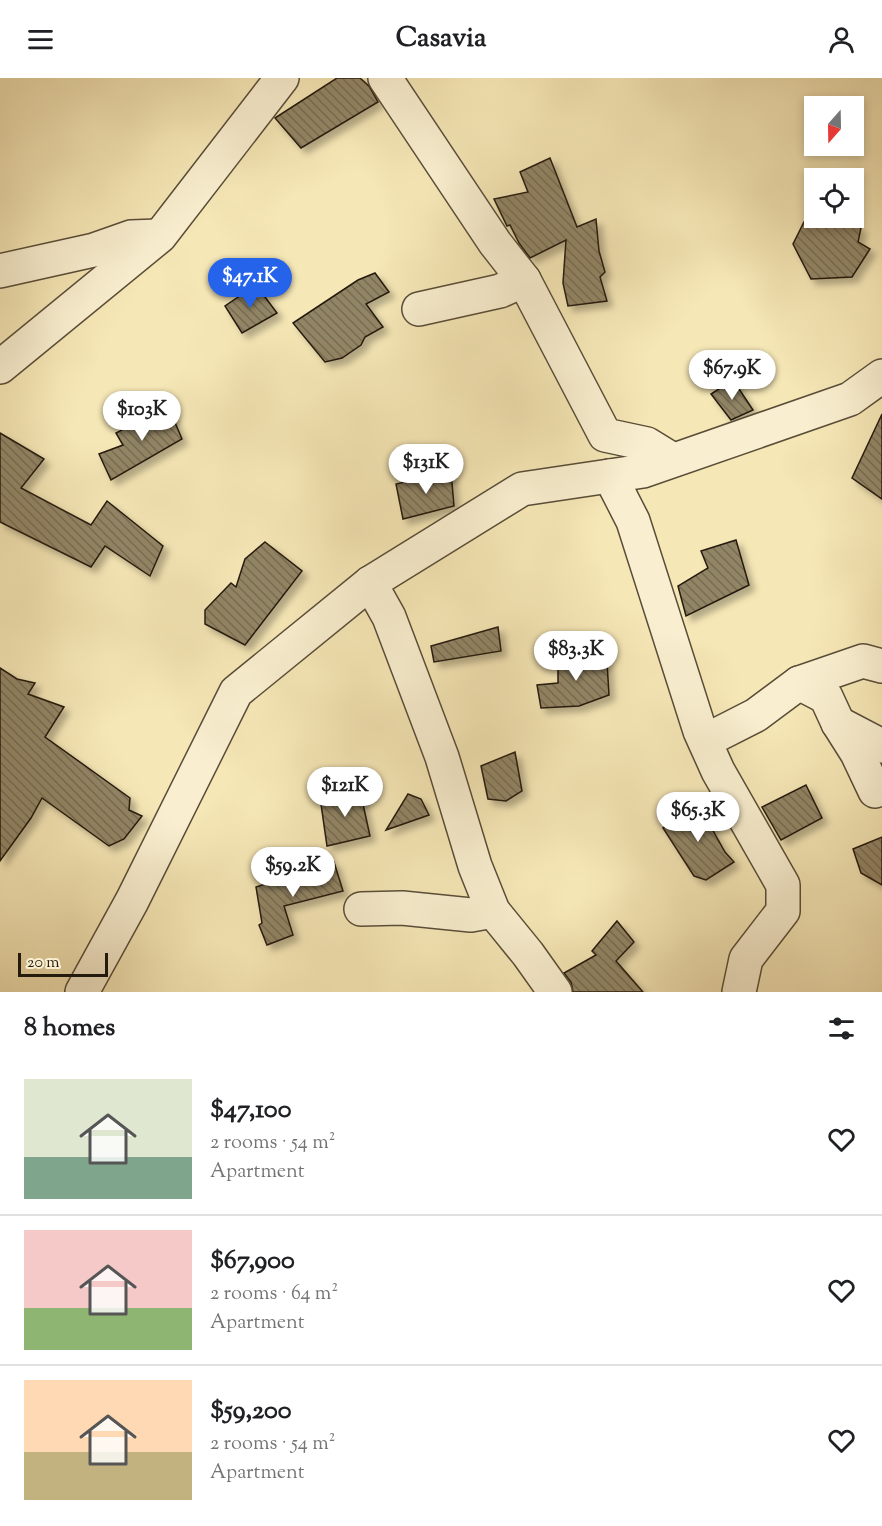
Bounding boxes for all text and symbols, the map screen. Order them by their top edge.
text: Casavia [396,20,486,59]
icon: menu [24,23,57,56]
icon: person [825,23,858,56]
north arrow [804,96,864,156]
map controls [804,96,864,228]
button: locate [804,168,864,228]
pin: $47.1K [201,258,299,309]
text: $47.1K [222,263,278,292]
pin: $67.9K [683,350,781,401]
text: $67.9K [703,355,761,384]
pin: $103K [100,391,184,442]
text: $103K [117,396,167,425]
pin: $131K [384,444,468,495]
text: $131K [403,449,449,478]
pin: $83.3K [527,631,625,682]
text: $83.3K [548,636,604,665]
pin: $121K [303,767,387,818]
text: $121K [321,772,369,801]
pin: $65.3K [649,792,747,843]
text: $65.3K [670,797,726,826]
pin: $59.2K [244,847,342,898]
text: $59.2K [265,852,321,881]
scale bar [18,950,108,978]
text: 20 m [27,952,60,975]
text: 8 homes [24,1010,115,1047]
icon: filters [825,1012,858,1045]
text: $47,100 [210,1092,291,1129]
icon: home [72,1103,144,1175]
icon: heart [825,1123,858,1156]
text: 2 rooms · 54 m² [210,1129,335,1158]
text: Apartment [210,1158,305,1187]
text: $67,900 [210,1243,295,1280]
icon: home [72,1254,144,1326]
icon: heart [825,1274,858,1307]
text: 2 rooms · 64 m² [210,1280,338,1309]
text: Apartment [210,1309,305,1338]
text: $59,200 [210,1393,292,1430]
icon: home [72,1404,144,1476]
icon: heart [825,1424,858,1457]
text: 2 rooms · 54 m² [210,1430,335,1459]
text: Apartment [210,1459,305,1488]

